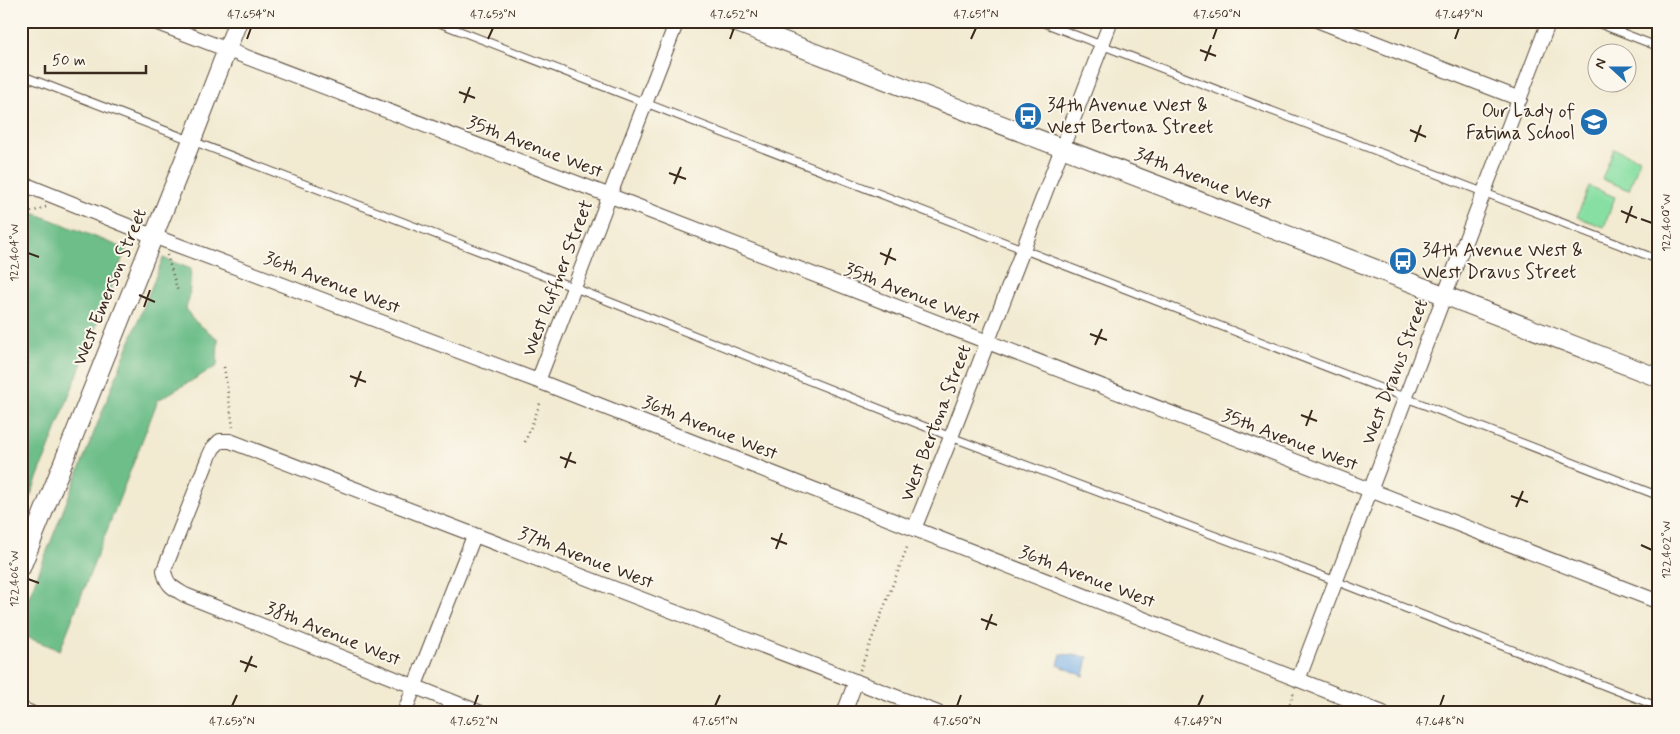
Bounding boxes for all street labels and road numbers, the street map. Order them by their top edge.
street label: 35th Avenue West [464,110,606,184]
street label: 34th Avenue West [1131,141,1275,217]
street label: West Ruffner Street [517,196,599,360]
street label: West Emerson Street [67,205,153,369]
street label: 36th Avenue West [260,246,404,320]
street label: 35th Avenue West [841,257,983,331]
street label: West Dravus Street [1356,295,1434,449]
street label: West Bertona Street [895,341,977,505]
street label: 36th Avenue West [639,389,781,467]
street label: 35th Avenue West [1219,403,1361,477]
street label: 37th Avenue West [515,521,657,595]
street label: 36th Avenue West [1015,540,1159,614]
street label: 38th Avenue West [262,595,404,673]

